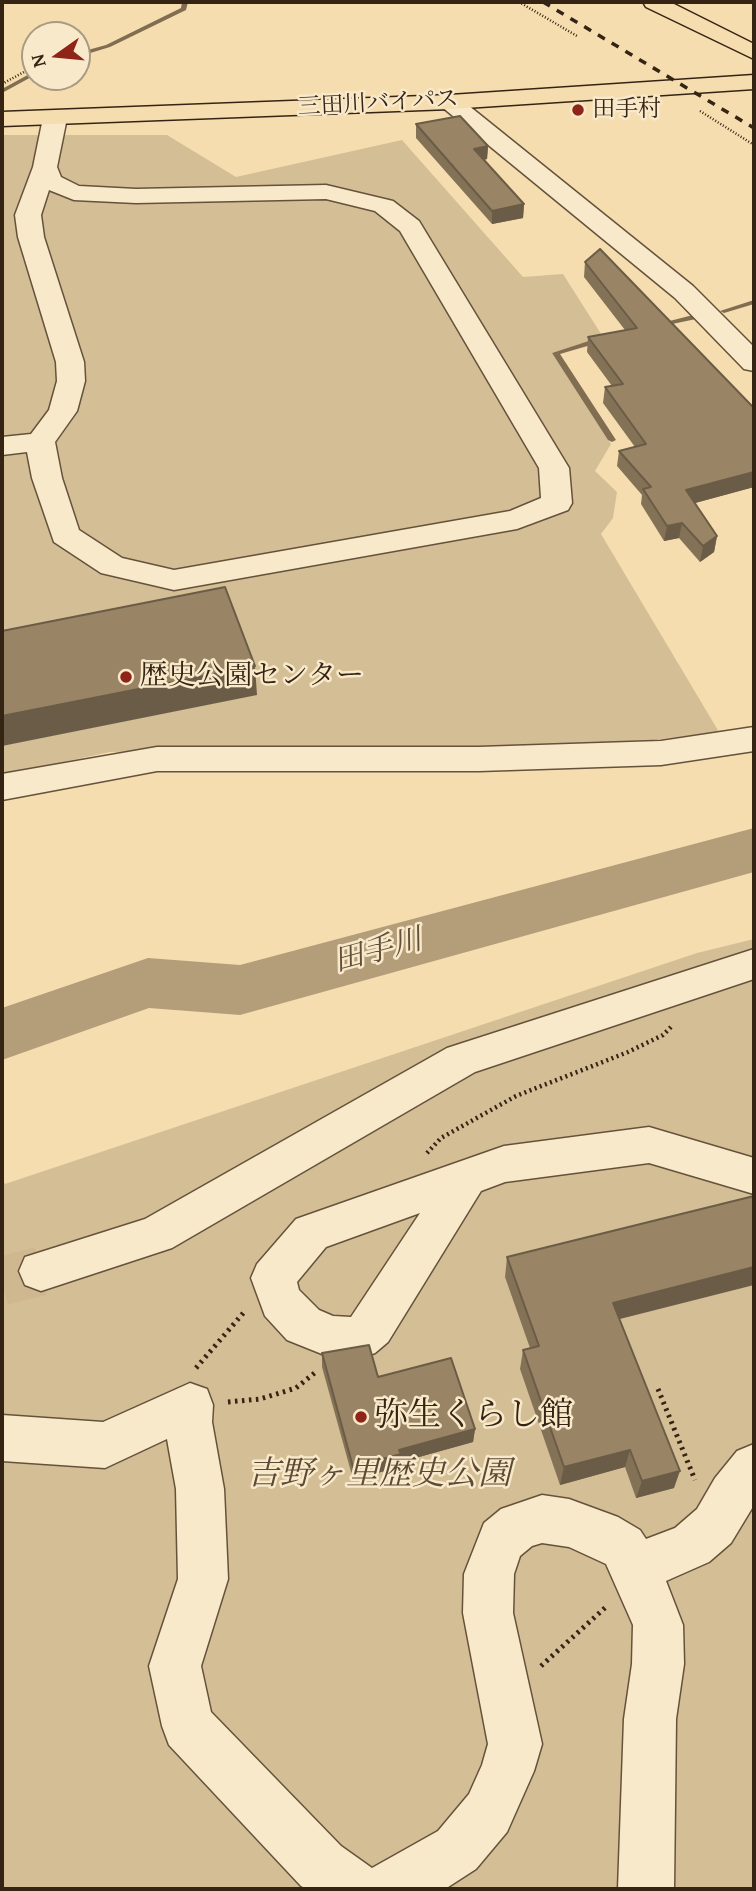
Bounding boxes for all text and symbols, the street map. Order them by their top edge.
north arrow [21,21,91,91]
text: N [22,51,53,71]
street label: 三田川バイパス [297,86,459,122]
place label: 田手村 [592,96,661,124]
marker: 田手村 [570,102,586,118]
place label: 歴史公園センター [140,660,364,694]
marker: 歴史公園センター [118,669,134,685]
water label: 田手川 [330,923,426,981]
place label: 弥生くらし館 [375,1397,573,1437]
marker: 弥生くらし館 [353,1409,369,1425]
park label: 吉野ヶ里歴史公園 [247,1456,511,1496]

